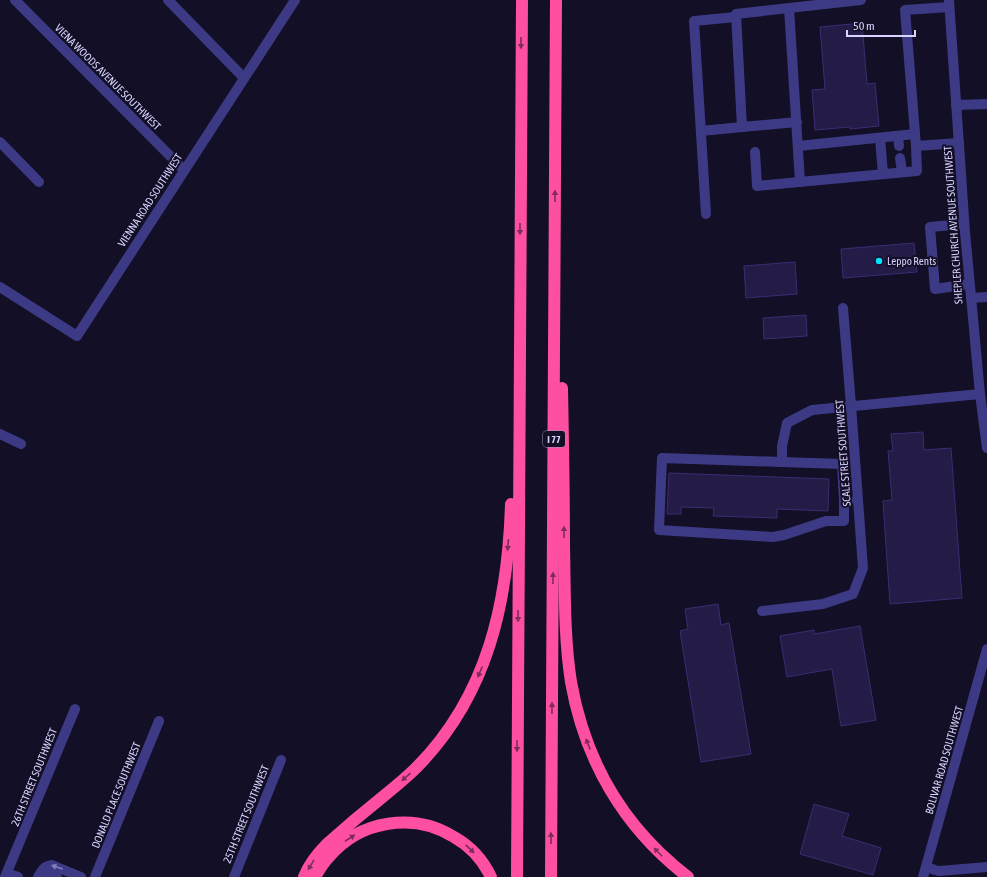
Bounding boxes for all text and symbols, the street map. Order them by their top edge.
scale bar [847,12,915,38]
text: 50 m [853,19,875,33]
street label: VIENA WOODS AVENUE SOUTHWEST [53,22,163,132]
one-way arrow [518,37,524,50]
street label: SHEPLER CHURCH AVENUE SOUTHWEST [941,145,965,304]
street label: VIENNA ROAD SOUTHWEST [115,151,185,249]
one-way arrow [552,189,558,202]
one-way arrow [517,223,523,236]
place label: Leppo Rents [887,255,936,267]
marker: Leppo Rents [874,256,884,266]
street label: SCALE STREET SOUTHWEST [833,399,853,507]
road number: I 77 [543,431,565,447]
one-way arrow [561,525,567,538]
one-way arrow [505,539,512,552]
one-way arrow [550,571,556,584]
one-way arrow [515,610,521,623]
one-way arrow [477,666,483,678]
one-way arrow [549,701,555,714]
street label: BOLIVAR ROAD SOUTHWEST [923,704,965,815]
street label: 26TH STREET SOUTHWEST [9,726,59,828]
one-way arrow [584,737,590,749]
street label: DONALD PLACE SOUTHWEST [89,740,143,850]
one-way arrow [514,740,520,753]
street label: 25TH STREET SOUTHWEST [221,763,271,865]
one-way arrow [401,773,411,782]
one-way arrow [548,831,554,844]
one-way arrow [344,835,356,842]
one-way arrow [465,844,475,854]
one-way arrow [653,847,663,857]
one-way arrow [307,859,314,871]
one-way arrow [51,864,63,870]

